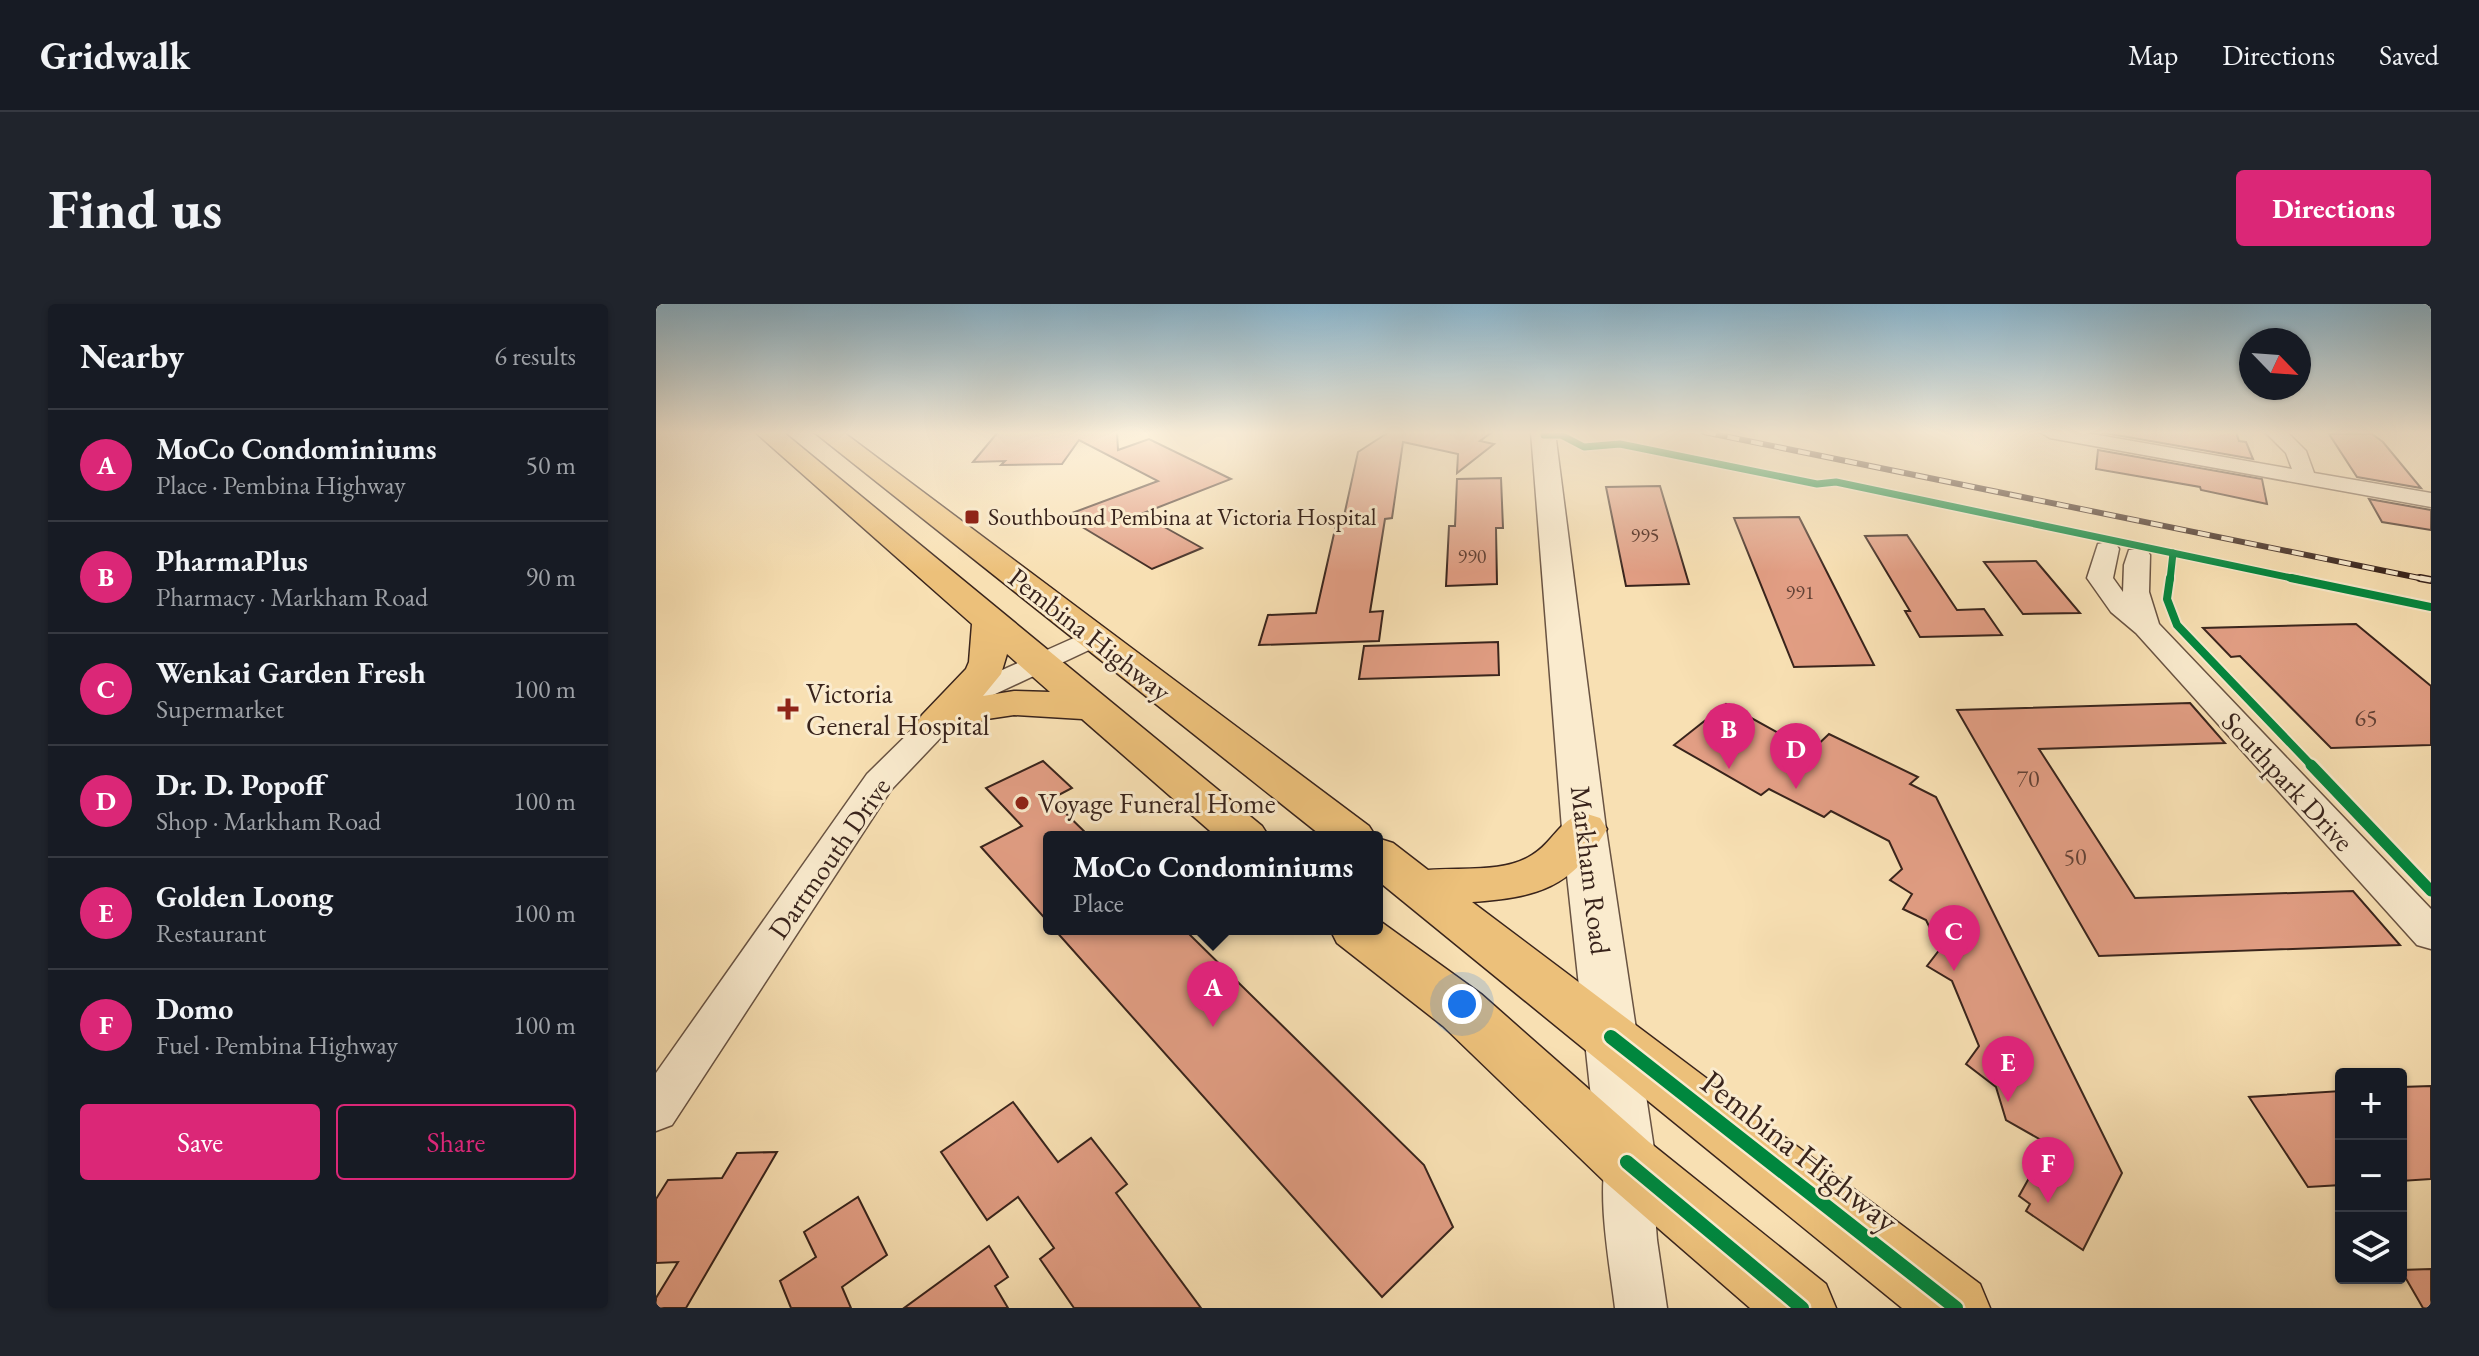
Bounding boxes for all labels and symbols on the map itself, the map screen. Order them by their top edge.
north arrow [2239,328,2311,400]
place label: Southbound Pembina at Victoria Hospital [988,501,1377,532]
marker: Southbound Pembina at Victoria Hospital [963,508,981,526]
house number: 995 [1631,522,1659,548]
house number: 990 [1458,543,1487,569]
street label: Pembina Highway [1001,559,1179,709]
house number: 991 [1786,579,1814,605]
place label: Victoria General Hospital [806,675,990,743]
marker: Victoria General Hospital [777,698,799,720]
house number: 65 [2354,702,2378,733]
pin: B [1703,703,1755,769]
street label: Southpark Drive [2214,704,2362,858]
pin: D [1770,723,1822,789]
house number: 70 [2016,763,2040,794]
street label: Dartmouth Drive [760,770,898,946]
street label: Markham Road [1563,783,1619,957]
place label: Voyage Funeral Home [1038,785,1276,821]
marker: Voyage Funeral Home [1013,794,1031,812]
house number: 50 [2063,841,2087,872]
pin: C [1928,905,1980,971]
pin: A [1187,961,1239,1027]
your location [1442,984,1482,1024]
pin: E [1982,1036,2034,1102]
street label: Pembina Highway [1692,1060,1909,1243]
pin: F [2022,1137,2074,1203]

